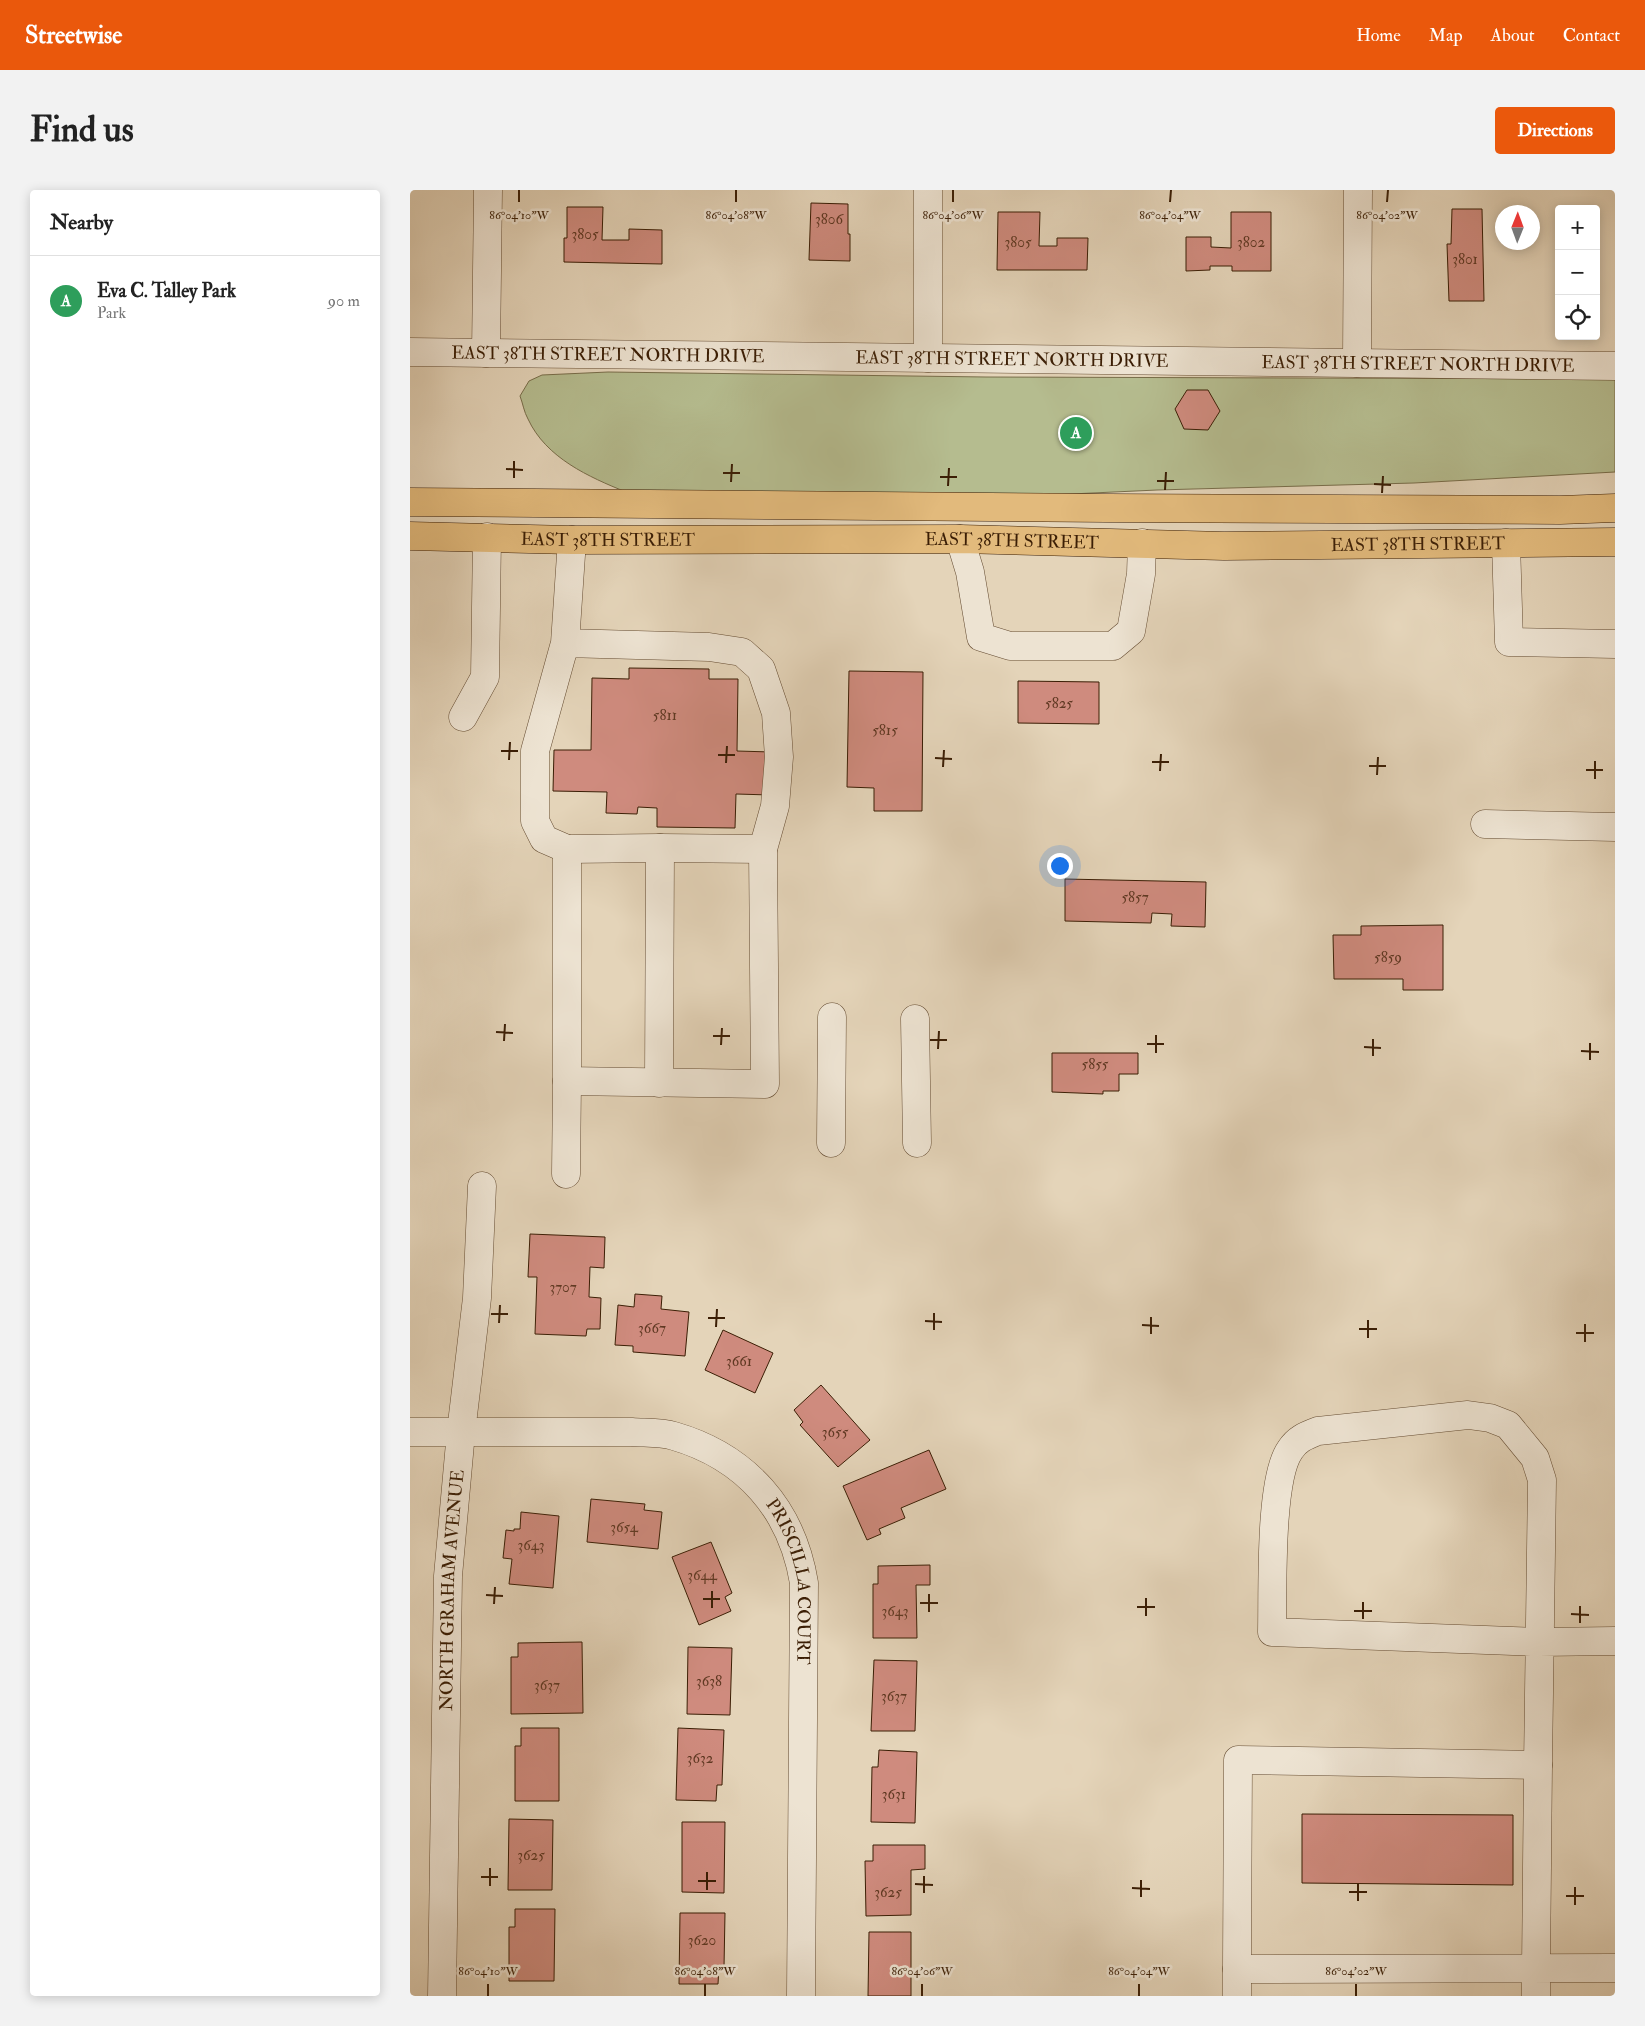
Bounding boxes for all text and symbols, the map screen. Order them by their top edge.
text: Streetwise [25,20,122,51]
text: Home [1356,24,1401,47]
text: Map [1429,24,1463,47]
text: About [1491,24,1535,47]
text: Contact [1563,24,1620,47]
button: Directions [1495,107,1615,154]
text: Find us [30,108,134,152]
north arrow [1495,205,1540,250]
map controls [1555,205,1600,340]
button: + [1555,205,1600,250]
text: 86°04'10"W [489,208,549,223]
text: 86°04'08"W [706,208,767,223]
text: 86°04'06"W [922,208,984,223]
text: 86°04'04"W [1139,208,1202,223]
text: 86°04'02"W [1356,208,1418,223]
text: Nearby [50,209,113,236]
house number: 3806 [815,210,844,229]
house number: 3805 [571,225,599,244]
house number: 3805 [1004,233,1032,252]
house number: 3802 [1237,233,1265,252]
house number: 3801 [1452,250,1478,269]
button: − [1555,250,1600,295]
text: Eva C. Talley Park [97,279,236,303]
text: A [61,291,71,311]
text: 90 m [328,291,360,311]
button: locate [1555,295,1600,340]
text: Park [97,303,126,323]
street label: EAST 38TH STREET NORTH DRIVE [451,341,765,368]
street label: EAST 38TH STREET NORTH DRIVE [855,346,1169,373]
street label: EAST 38TH STREET NORTH DRIVE [1261,351,1575,378]
pin: A [1060,414,1092,452]
street label: EAST 38TH STREET [520,528,696,552]
street label: EAST 38TH STREET [925,528,1100,555]
street label: EAST 38TH STREET [1330,532,1506,557]
house number: 5825 [1045,694,1073,713]
house number: 5811 [653,706,677,725]
house number: 5815 [872,721,898,740]
your location [1047,853,1073,879]
house number: 5857 [1121,888,1149,907]
house number: 5859 [1374,948,1402,967]
house number: 5855 [1082,1055,1109,1074]
house number: 3707 [549,1278,577,1297]
house number: 3667 [638,1319,666,1338]
house number: 3661 [726,1352,752,1371]
house number: 3655 [822,1423,849,1442]
street label: NORTH GRAHAM AVENUE [435,1469,470,1711]
street label: PRISCILLA COURT [761,1494,815,1665]
house number: 3654 [610,1518,639,1537]
house number: 3643 [517,1536,545,1555]
house number: 3644 [687,1566,718,1585]
house number: 3643 [881,1602,909,1621]
house number: 3638 [696,1672,722,1691]
house number: 3637 [534,1676,560,1695]
house number: 3637 [881,1687,907,1706]
house number: 3632 [687,1749,714,1768]
house number: 3631 [882,1785,906,1804]
house number: 3625 [517,1846,545,1865]
house number: 3625 [874,1883,902,1902]
house number: 3620 [688,1931,716,1950]
text: 86°04'10"W [458,1964,518,1979]
text: 86°04'08"W [675,1964,736,1979]
text: 86°04'06"W [891,1964,953,1979]
text: 86°04'04"W [1108,1964,1171,1979]
text: 86°04'02"W [1325,1964,1387,1979]

